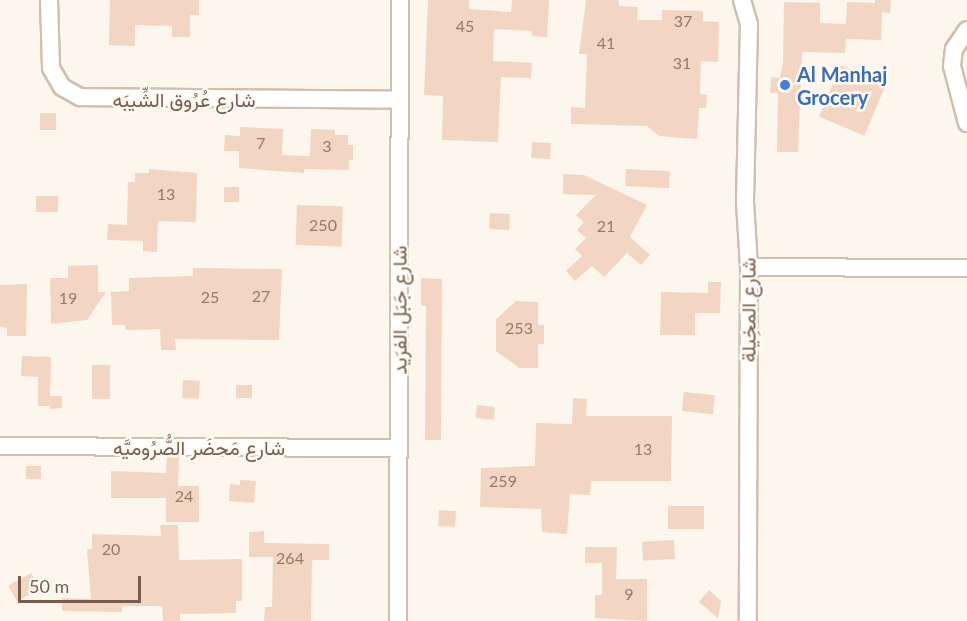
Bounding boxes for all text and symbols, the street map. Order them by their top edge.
house number: 37 [674,11,692,31]
house number: 45 [456,16,474,36]
house number: 41 [597,33,615,53]
house number: 31 [673,53,691,73]
place label: Al Manhaj Grocery [797,62,887,109]
marker: Al Manhaj Grocery [778,78,792,92]
street label: شارع عُرُوق الشِّيبَه [113,87,255,111]
house number: 7 [256,133,266,153]
house number: 3 [322,136,332,156]
house number: 13 [157,184,175,204]
house number: 250 [309,215,337,235]
house number: 21 [597,216,615,236]
street label: شارع جَبَل الفرَيد [387,245,411,375]
street label: شارع المخِيلة [736,258,760,362]
house number: 27 [252,286,270,306]
house number: 25 [201,287,219,307]
house number: 19 [59,288,77,308]
house number: 253 [505,318,533,338]
street label: شارع مَحضَر الصُّرُوميَّه [113,435,285,459]
house number: 13 [634,439,652,459]
house number: 259 [489,471,517,491]
house number: 24 [175,486,193,506]
house number: 20 [102,539,120,559]
house number: 264 [276,548,304,568]
scale bar [21,564,144,602]
text: 50 m [29,575,69,597]
house number: 9 [624,584,634,604]

